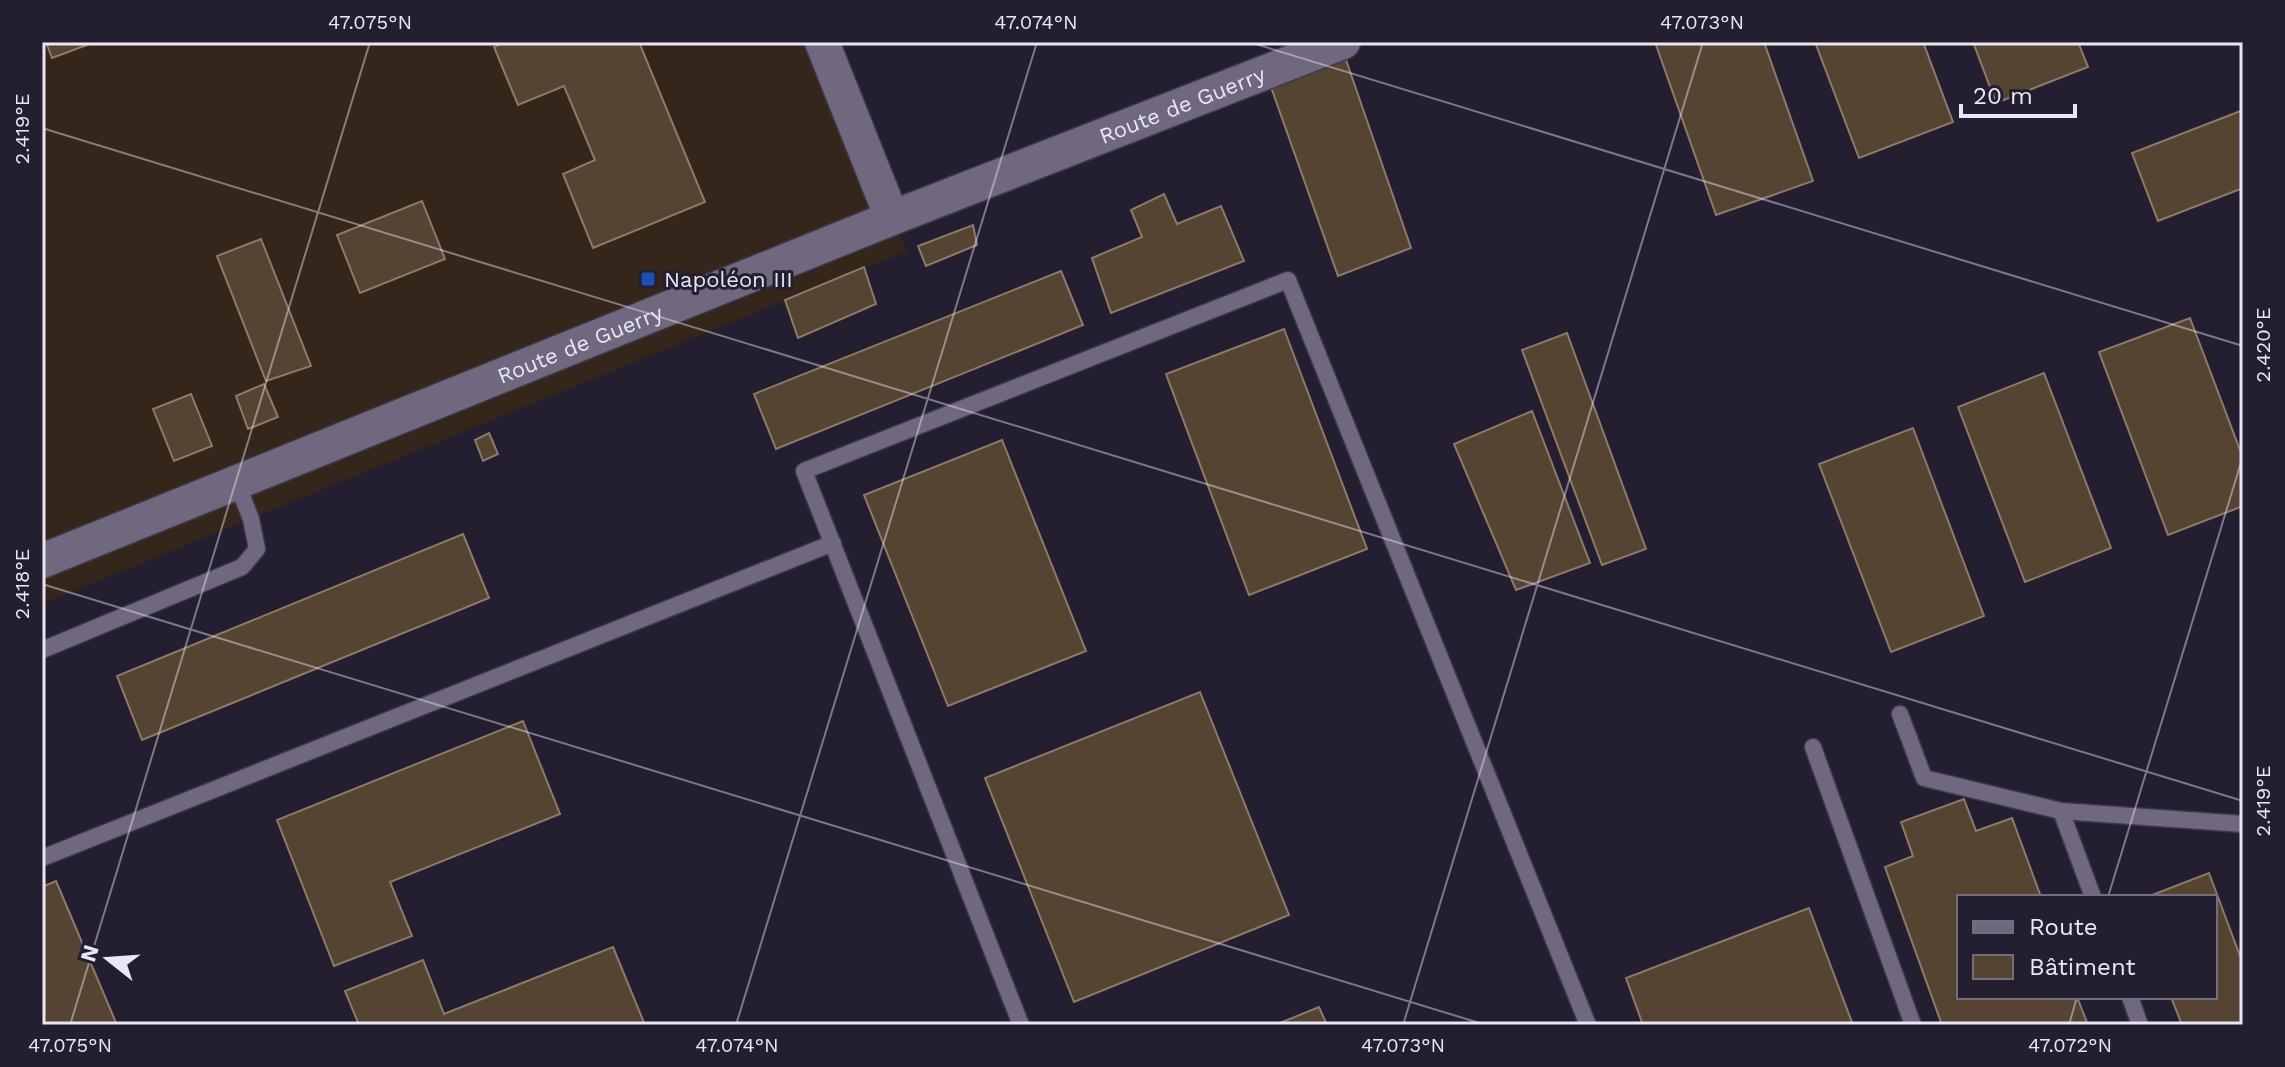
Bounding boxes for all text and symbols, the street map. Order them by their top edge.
text: 47.075°N [328,10,412,34]
text: 47.074°N [994,10,1078,34]
text: 47.073°N [1660,10,1744,34]
street label: Route de Guerry [1096,61,1269,149]
scale bar [1961,68,2075,118]
text: 20 m [1973,82,2033,110]
text: 2.419°E [10,94,34,164]
place label: Napoléon III [664,267,793,292]
marker: Napoléon III [639,270,657,288]
street label: Route de Guerry [494,300,667,389]
text: 2.420°E [2251,307,2275,383]
text: 2.418°E [10,549,34,619]
text: 2.419°E [2251,766,2275,836]
legend [1957,895,2217,999]
text: Route [2029,913,2098,941]
north arrow [68,919,148,999]
text: N [75,942,104,965]
text: Bâtiment [2029,953,2136,981]
text: 47.075°N [28,1033,112,1057]
text: 47.074°N [695,1033,779,1057]
text: 47.073°N [1361,1033,1445,1057]
text: 47.072°N [2028,1033,2112,1057]

